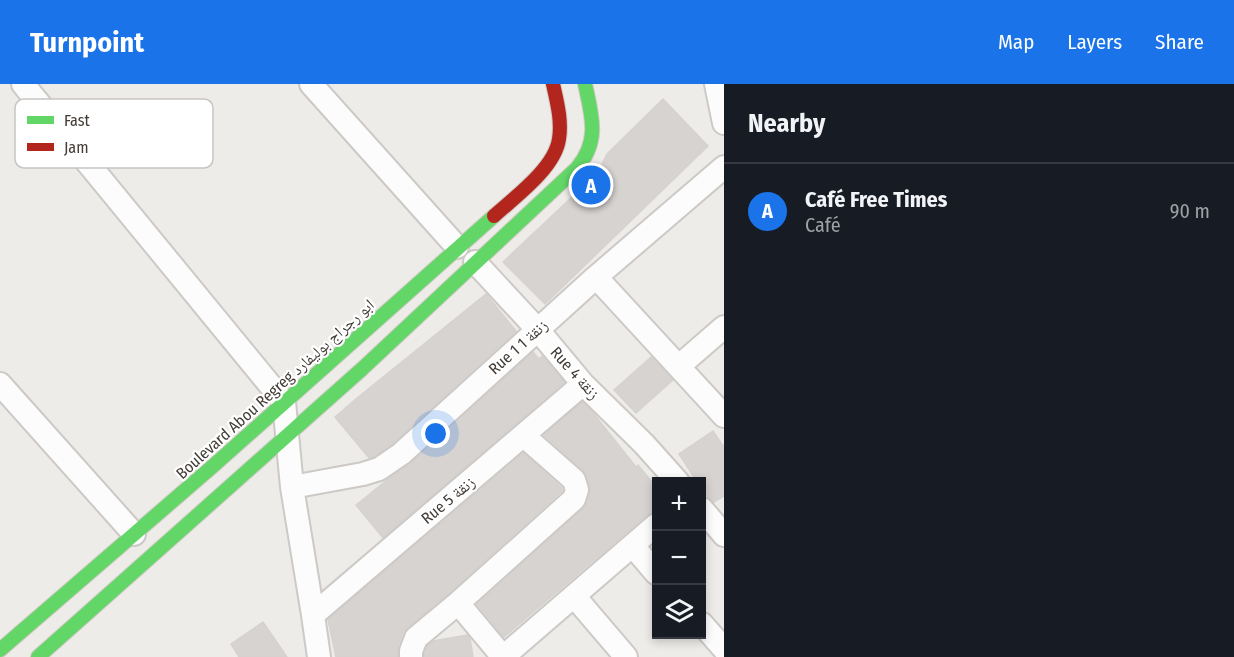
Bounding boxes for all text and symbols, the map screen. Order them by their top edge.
text: Turnpoint [30,26,144,59]
text: Map [998,29,1034,55]
text: Layers [1067,29,1122,55]
text: Share [1155,29,1204,55]
legend [15,99,213,168]
text: Nearby [748,108,825,139]
text: Fast [64,111,91,130]
text: Jam [64,138,89,157]
pin: A [572,162,610,208]
text: Café Free Times [805,186,947,213]
text: A [762,199,773,223]
text: 90 m [1170,199,1210,223]
text: Café [805,213,841,237]
street label: Boulevard Abou Regreg ابو رجراج بوليفارد [172,295,378,484]
street label: Rue 1 زنقة 1 [485,316,551,378]
street label: Rue 4 زنقة [546,343,604,403]
your location [421,419,450,448]
street label: Rue 5 زنقة [417,472,479,528]
map controls [652,477,706,639]
button: + [652,477,706,531]
button: − [652,531,706,585]
button: layers [652,585,706,639]

